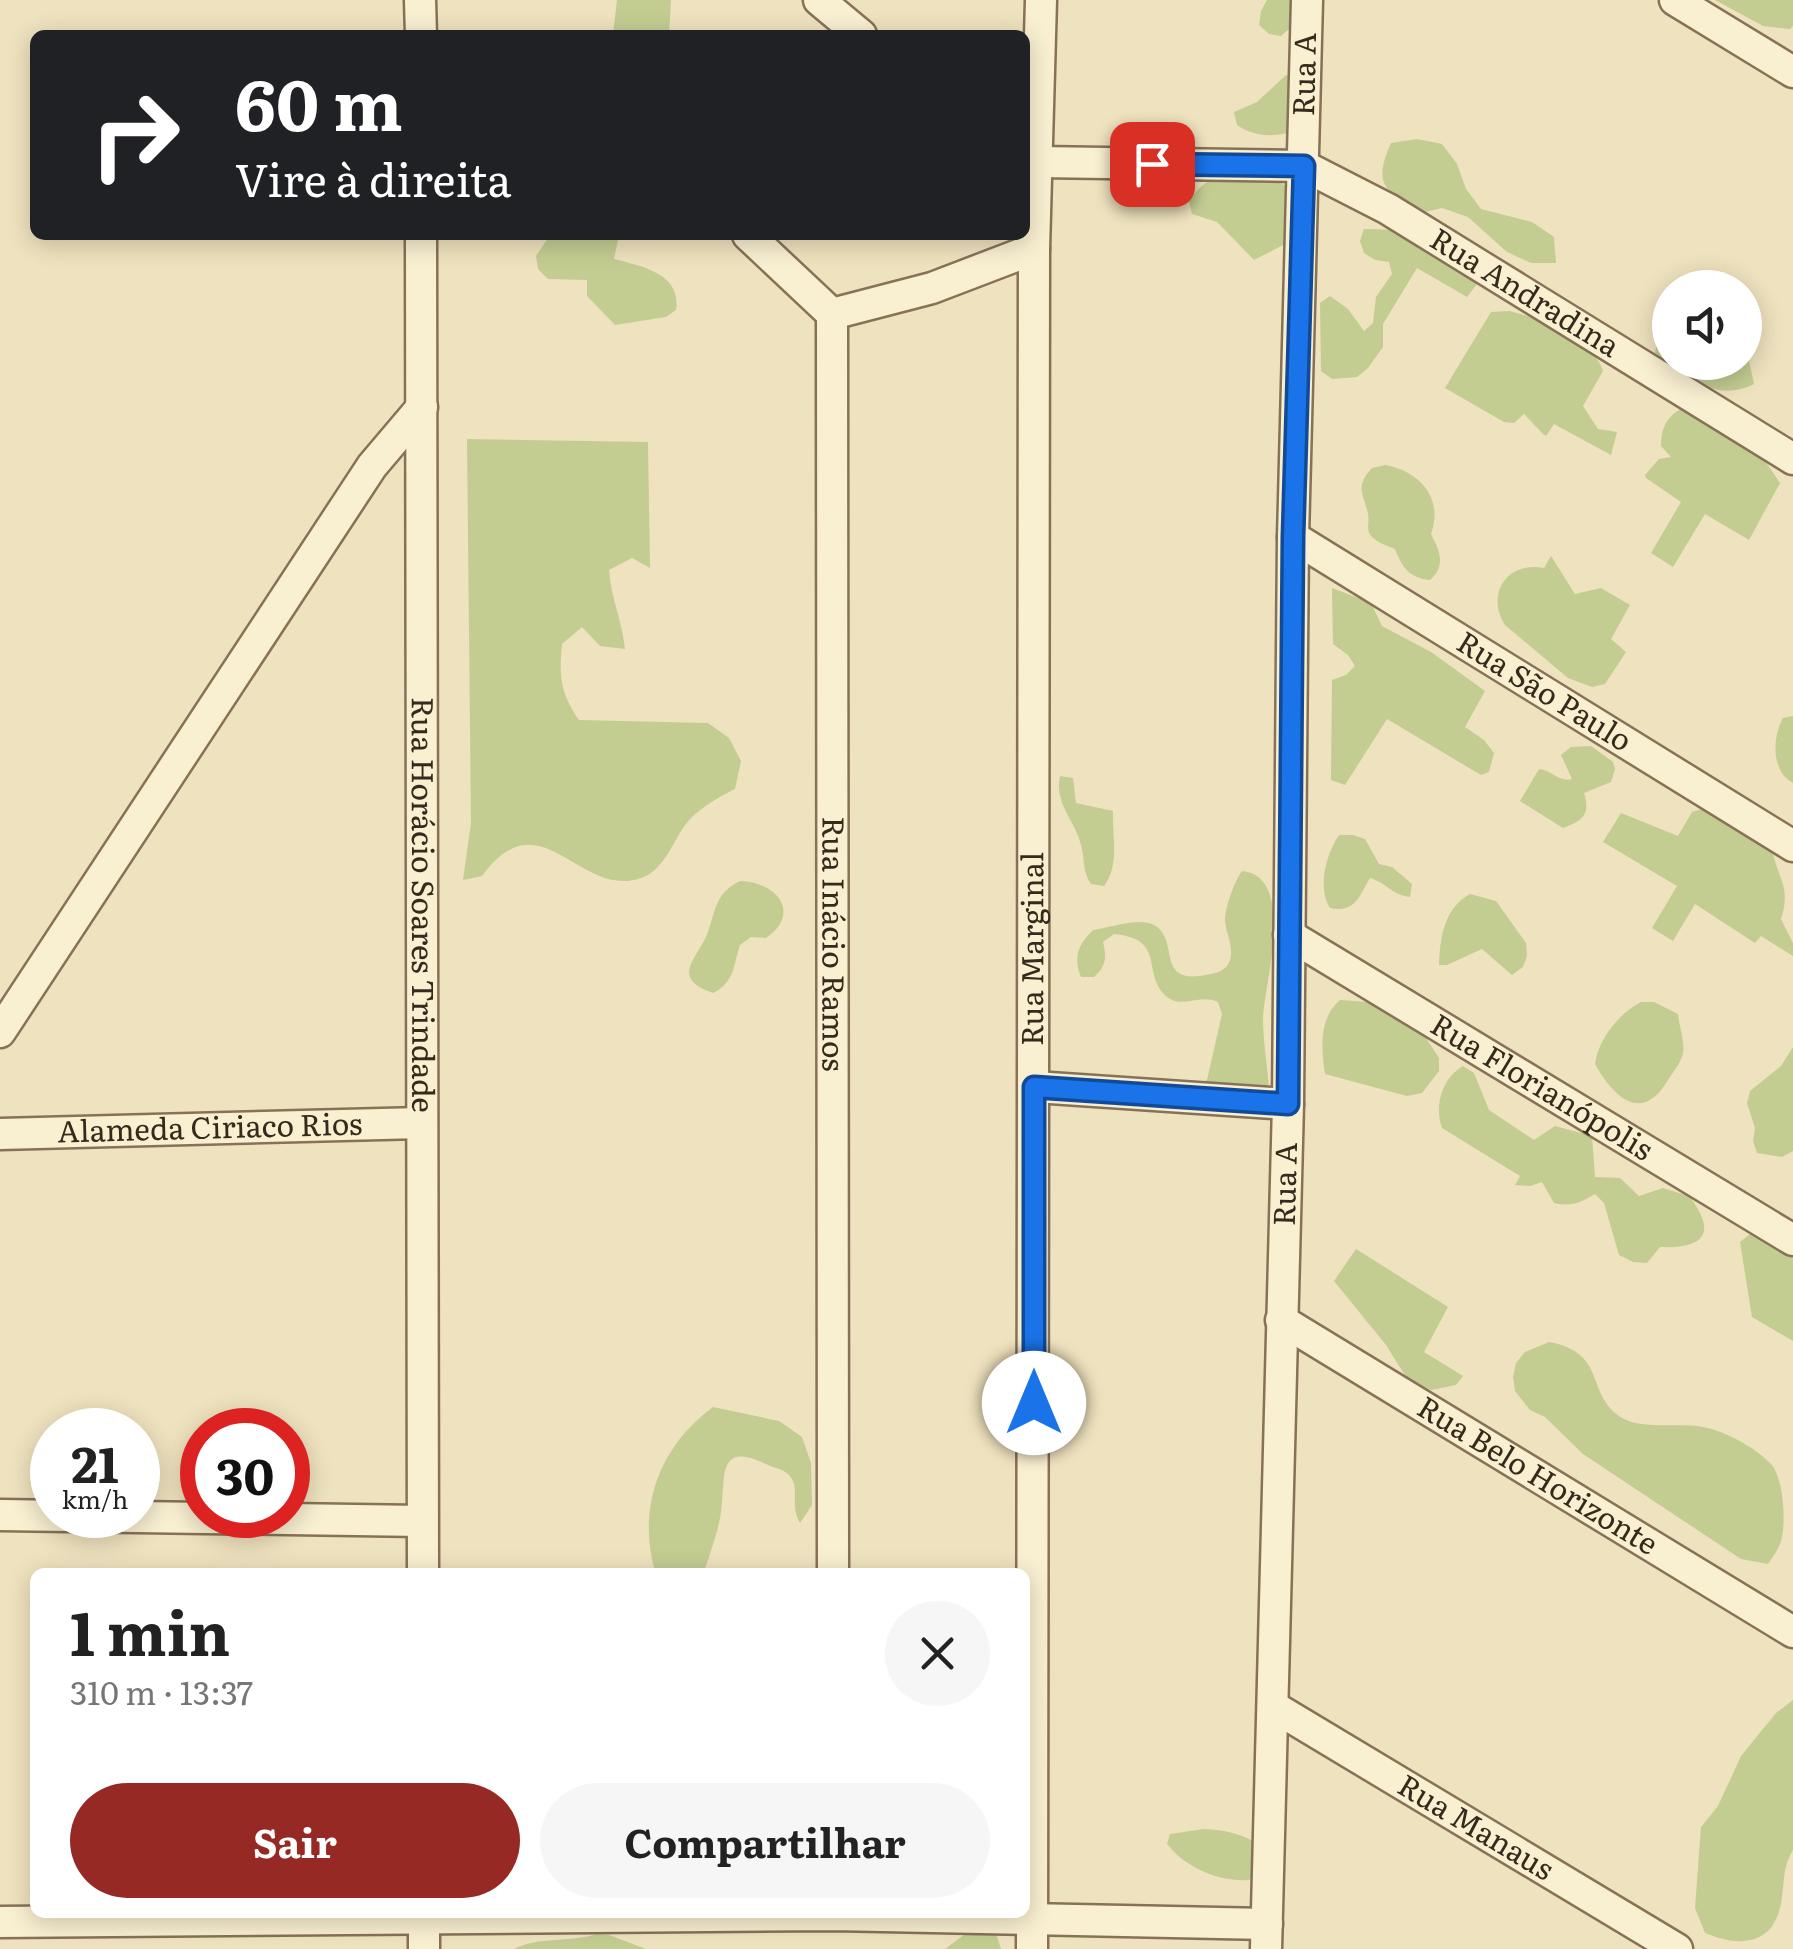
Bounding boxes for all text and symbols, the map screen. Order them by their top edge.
street label: Rua A [1279,32,1325,117]
text: 60 m [235,49,403,153]
icon: right [70,70,200,200]
pin [1110,122,1195,207]
icon: arrive [1125,137,1180,192]
text: Vire à direita [235,144,511,211]
street label: Rua Andradina [1423,215,1630,366]
map controls [1652,270,1762,380]
button: sound [1652,270,1762,380]
street label: Rua São Paulo [1449,619,1642,760]
street label: Rua Horácio Soares Trindade [403,697,447,1113]
street label: Rua Inácio Ramos [813,816,858,1072]
street label: Rua Marginal [1008,852,1052,1046]
street label: Rua Florianópolis [1423,1001,1662,1169]
street label: Alameda Ciriaco Rios [57,1100,363,1151]
street label: Rua A [1260,1142,1306,1227]
position arrow [982,1351,1086,1455]
street label: Rua Belo Horizonte [1410,1383,1667,1564]
speed limit sign: 30 [180,1408,310,1538]
text: 21 [71,1424,119,1498]
text: km/h [62,1480,128,1517]
text: 1 min [70,1585,230,1674]
button: close [885,1601,990,1706]
text: 310 m · 13:37 [70,1667,253,1715]
street label: Rua Manaus [1391,1762,1563,1889]
button: Sair [70,1783,520,1898]
button: Compartilhar [540,1783,990,1898]

